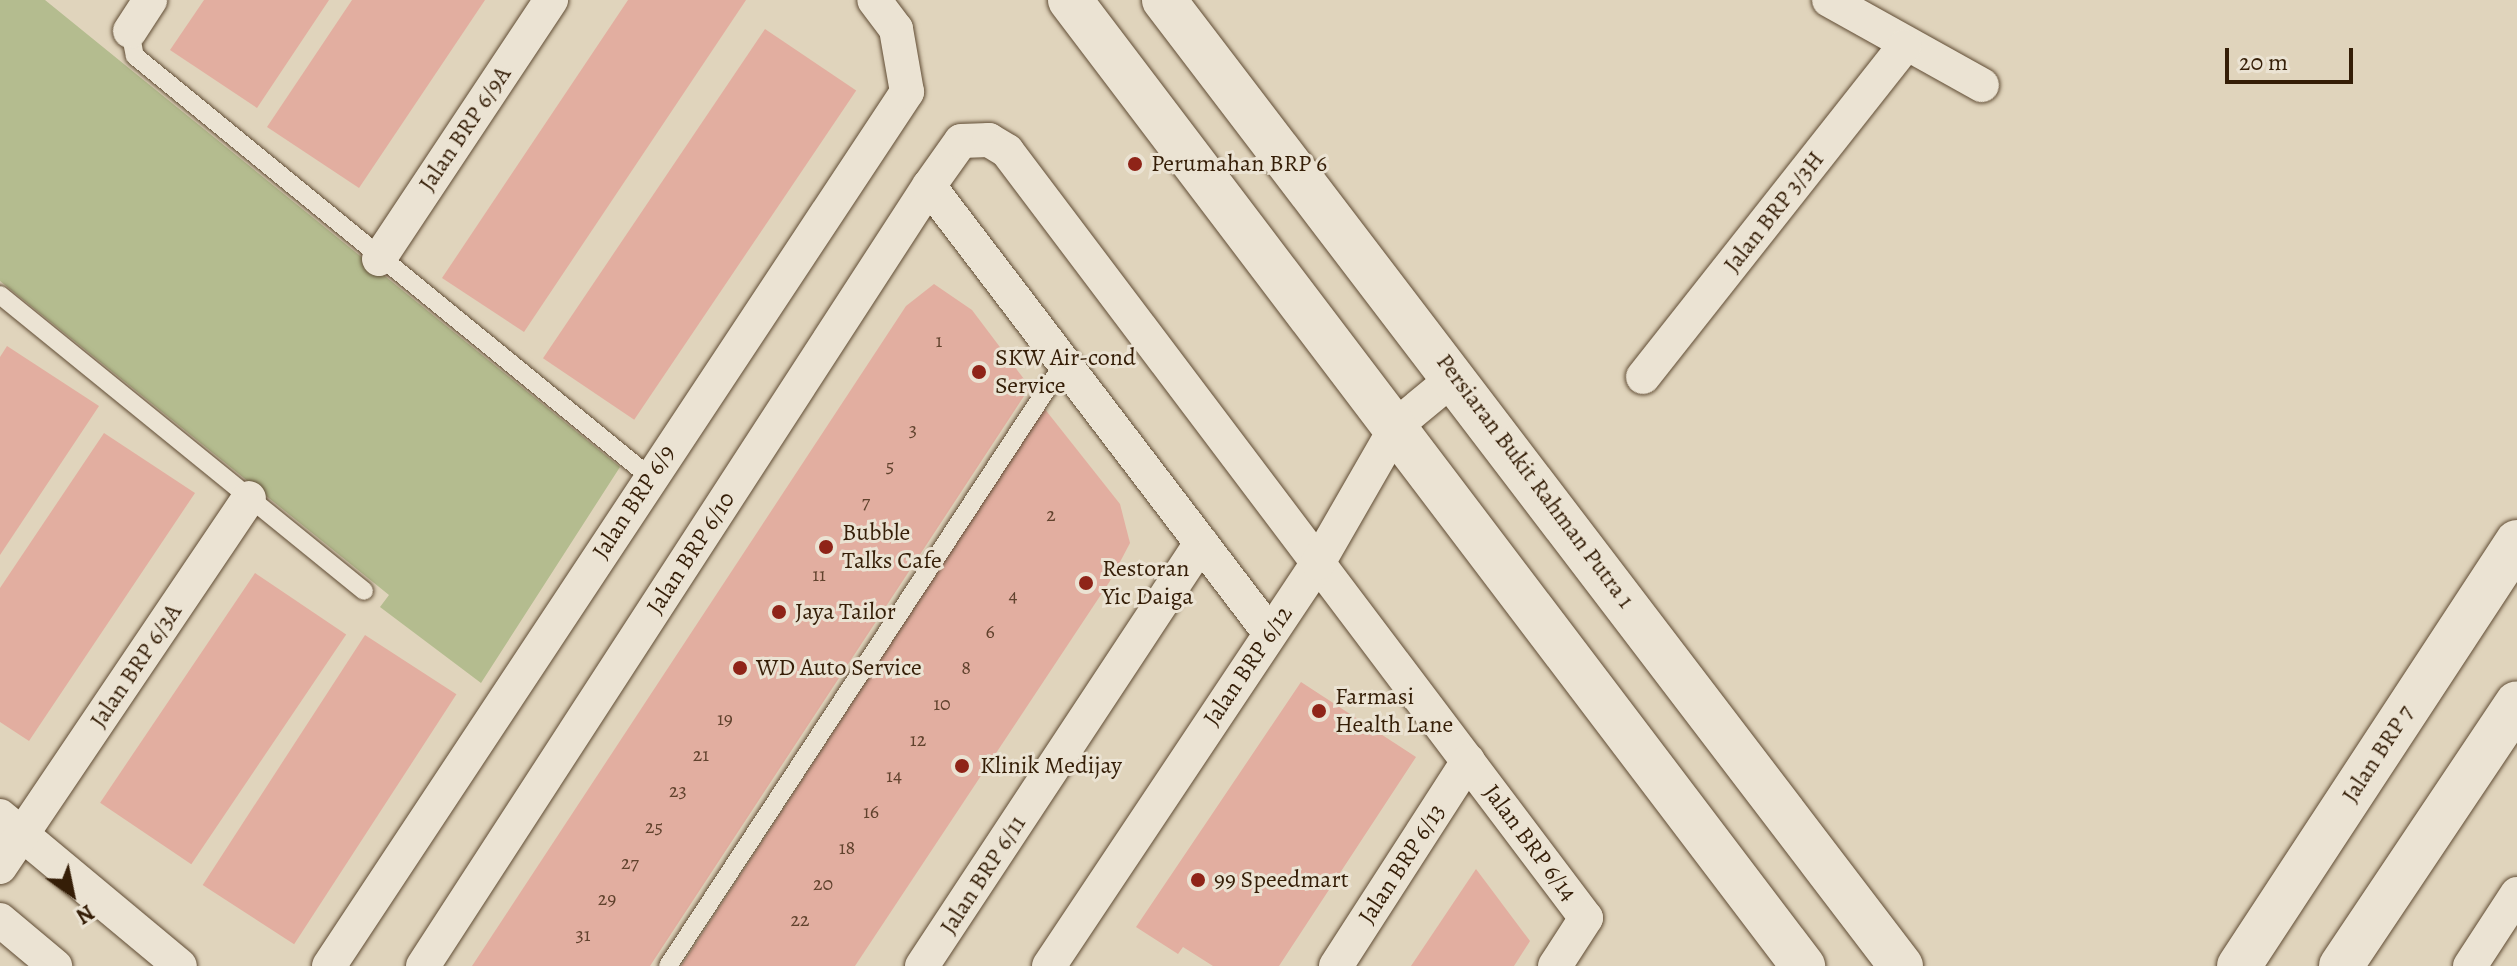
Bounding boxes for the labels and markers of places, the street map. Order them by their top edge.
place label: Perumahan BRP 6 [1151,150,1327,178]
marker: Perumahan BRP 6 [1126,155,1144,173]
place label: SKW Air-cond Service [995,344,1136,400]
marker: SKW Air-cond Service [970,363,988,381]
place label: Bubble Talks Cafe [842,519,942,575]
marker: Bubble Talks Cafe [817,538,835,556]
place label: Restoran Yic Daiga [1102,555,1193,611]
marker: Restoran Yic Daiga [1077,574,1095,592]
place label: Jaya Tailor [795,598,896,626]
marker: Jaya Tailor [770,603,788,621]
place label: WD Auto Service [756,654,922,682]
marker: WD Auto Service [731,659,749,677]
place label: Farmasi Health Lane [1335,683,1453,739]
marker: Farmasi Health Lane [1310,702,1328,720]
place label: Klinik Medijay [980,752,1122,780]
marker: Klinik Medijay [951,755,973,777]
place label: 99 Speedmart [1214,866,1349,894]
marker: 99 Speedmart [1189,871,1207,889]

